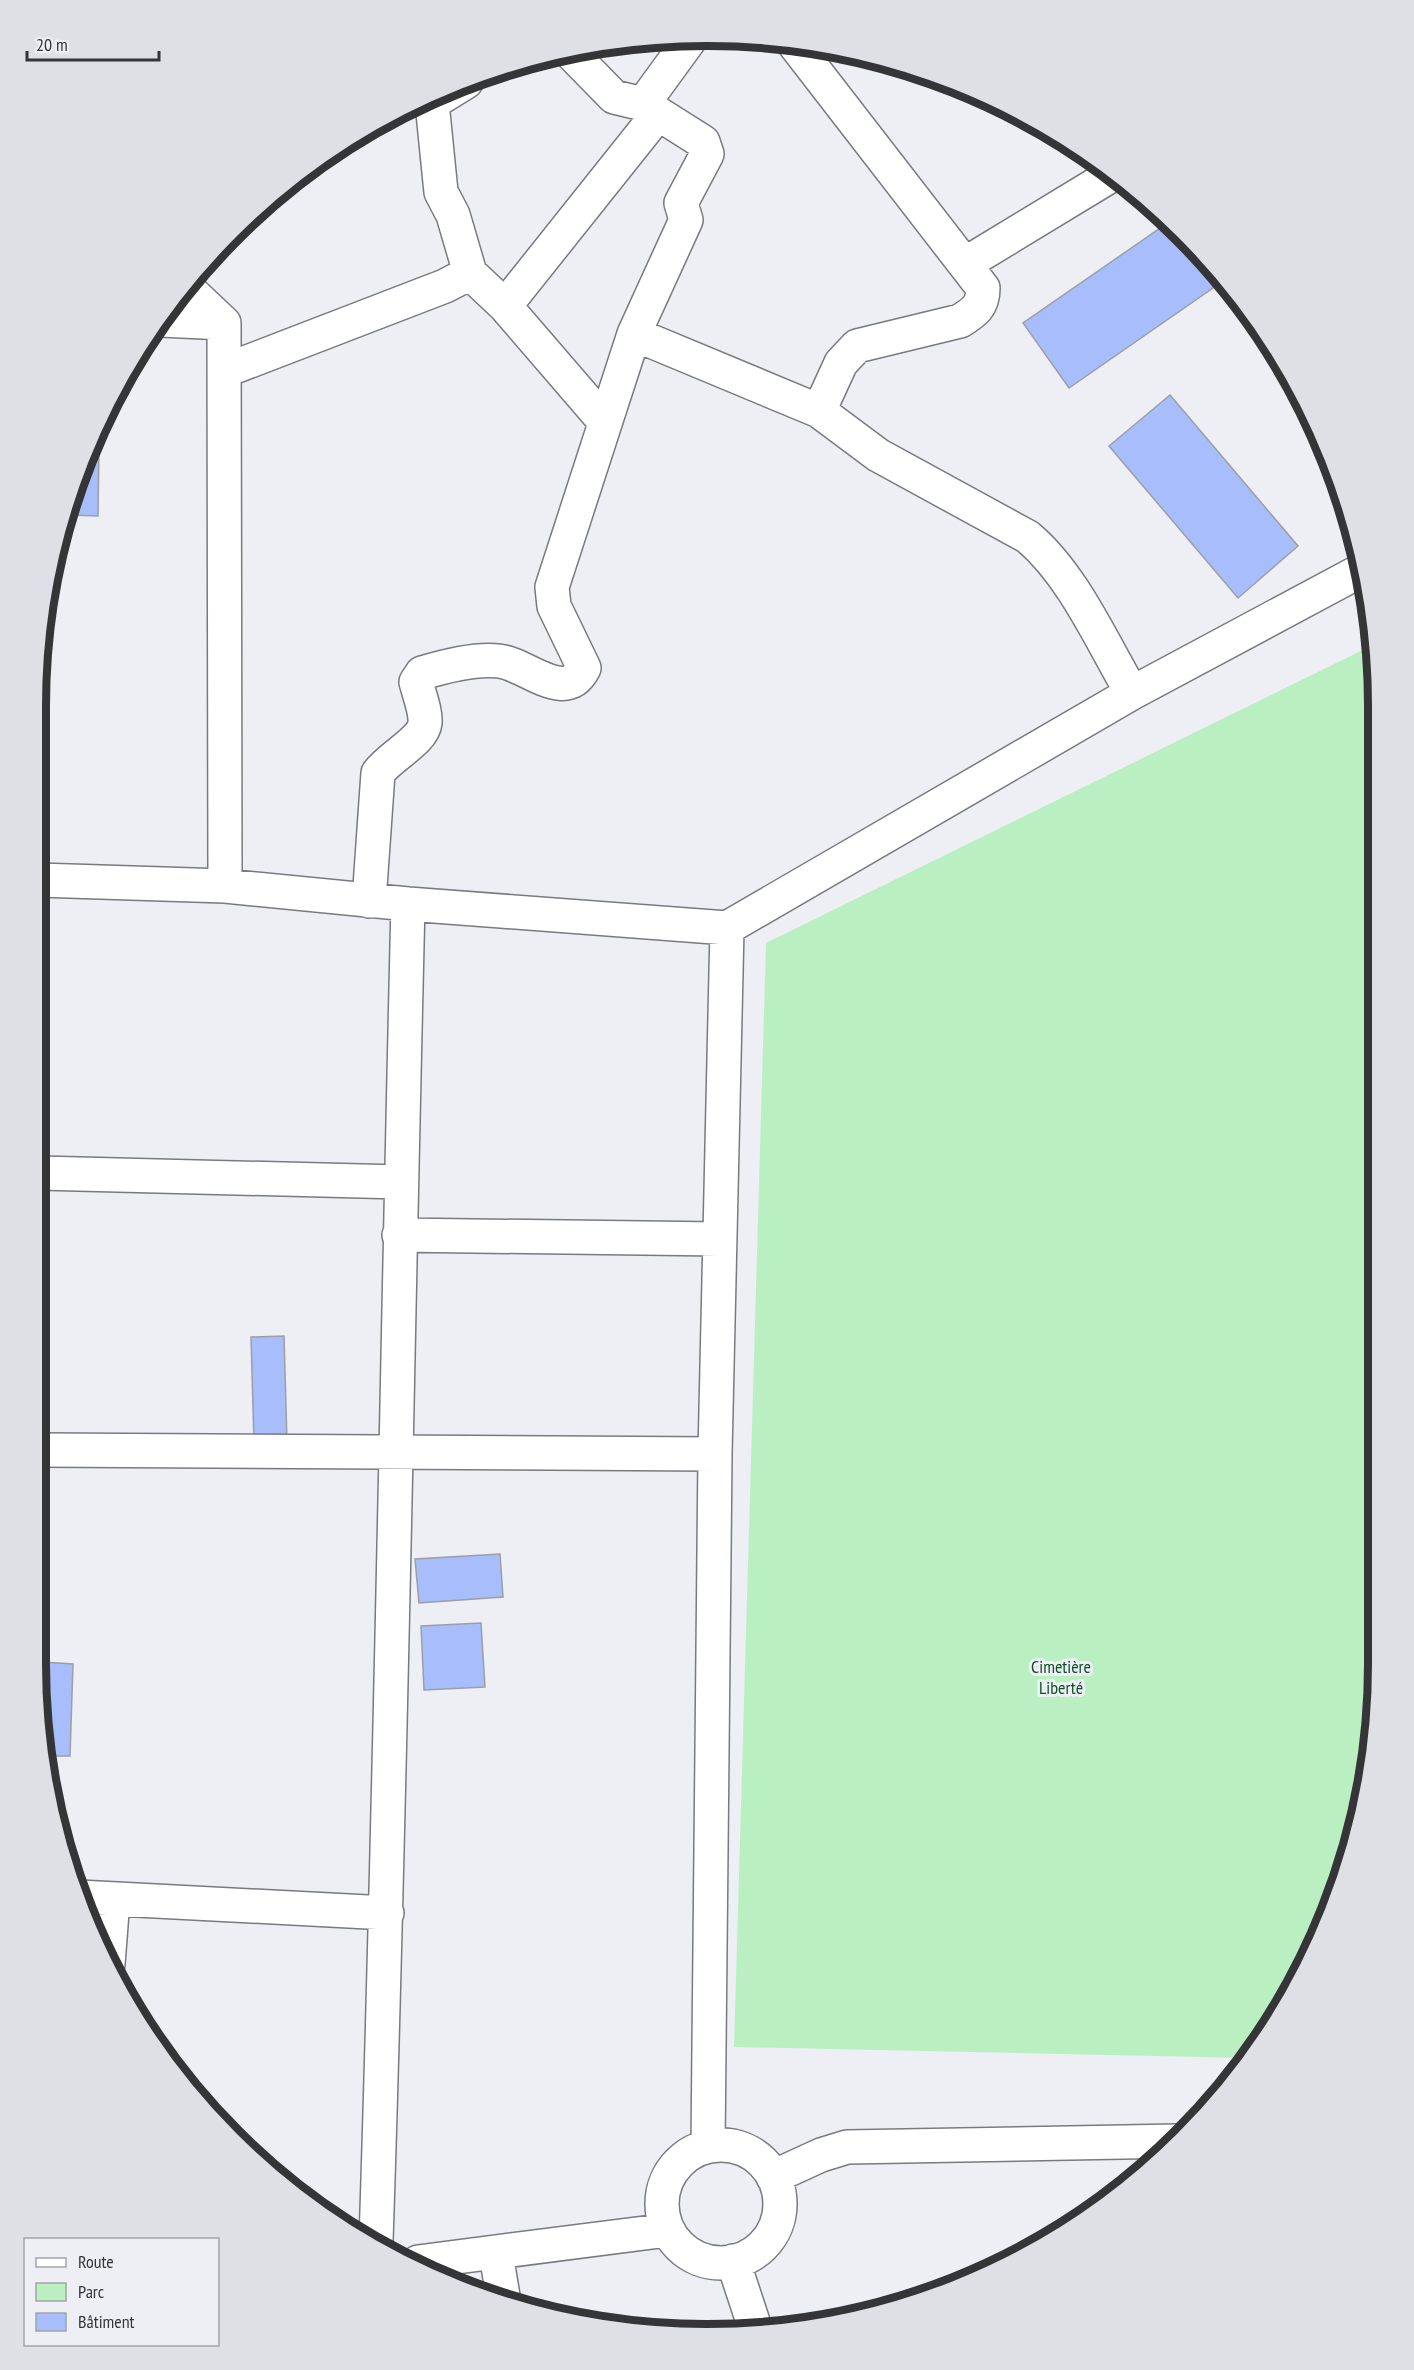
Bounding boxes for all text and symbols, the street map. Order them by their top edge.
scale bar [27,24,159,62]
text: 20 m [36,33,68,56]
park label: Cimetière Liberté [1031,1655,1091,1699]
legend [24,2238,219,2346]
text: Route [78,2250,114,2273]
text: Parc [78,2280,105,2303]
text: Bâtiment [78,2310,135,2333]

